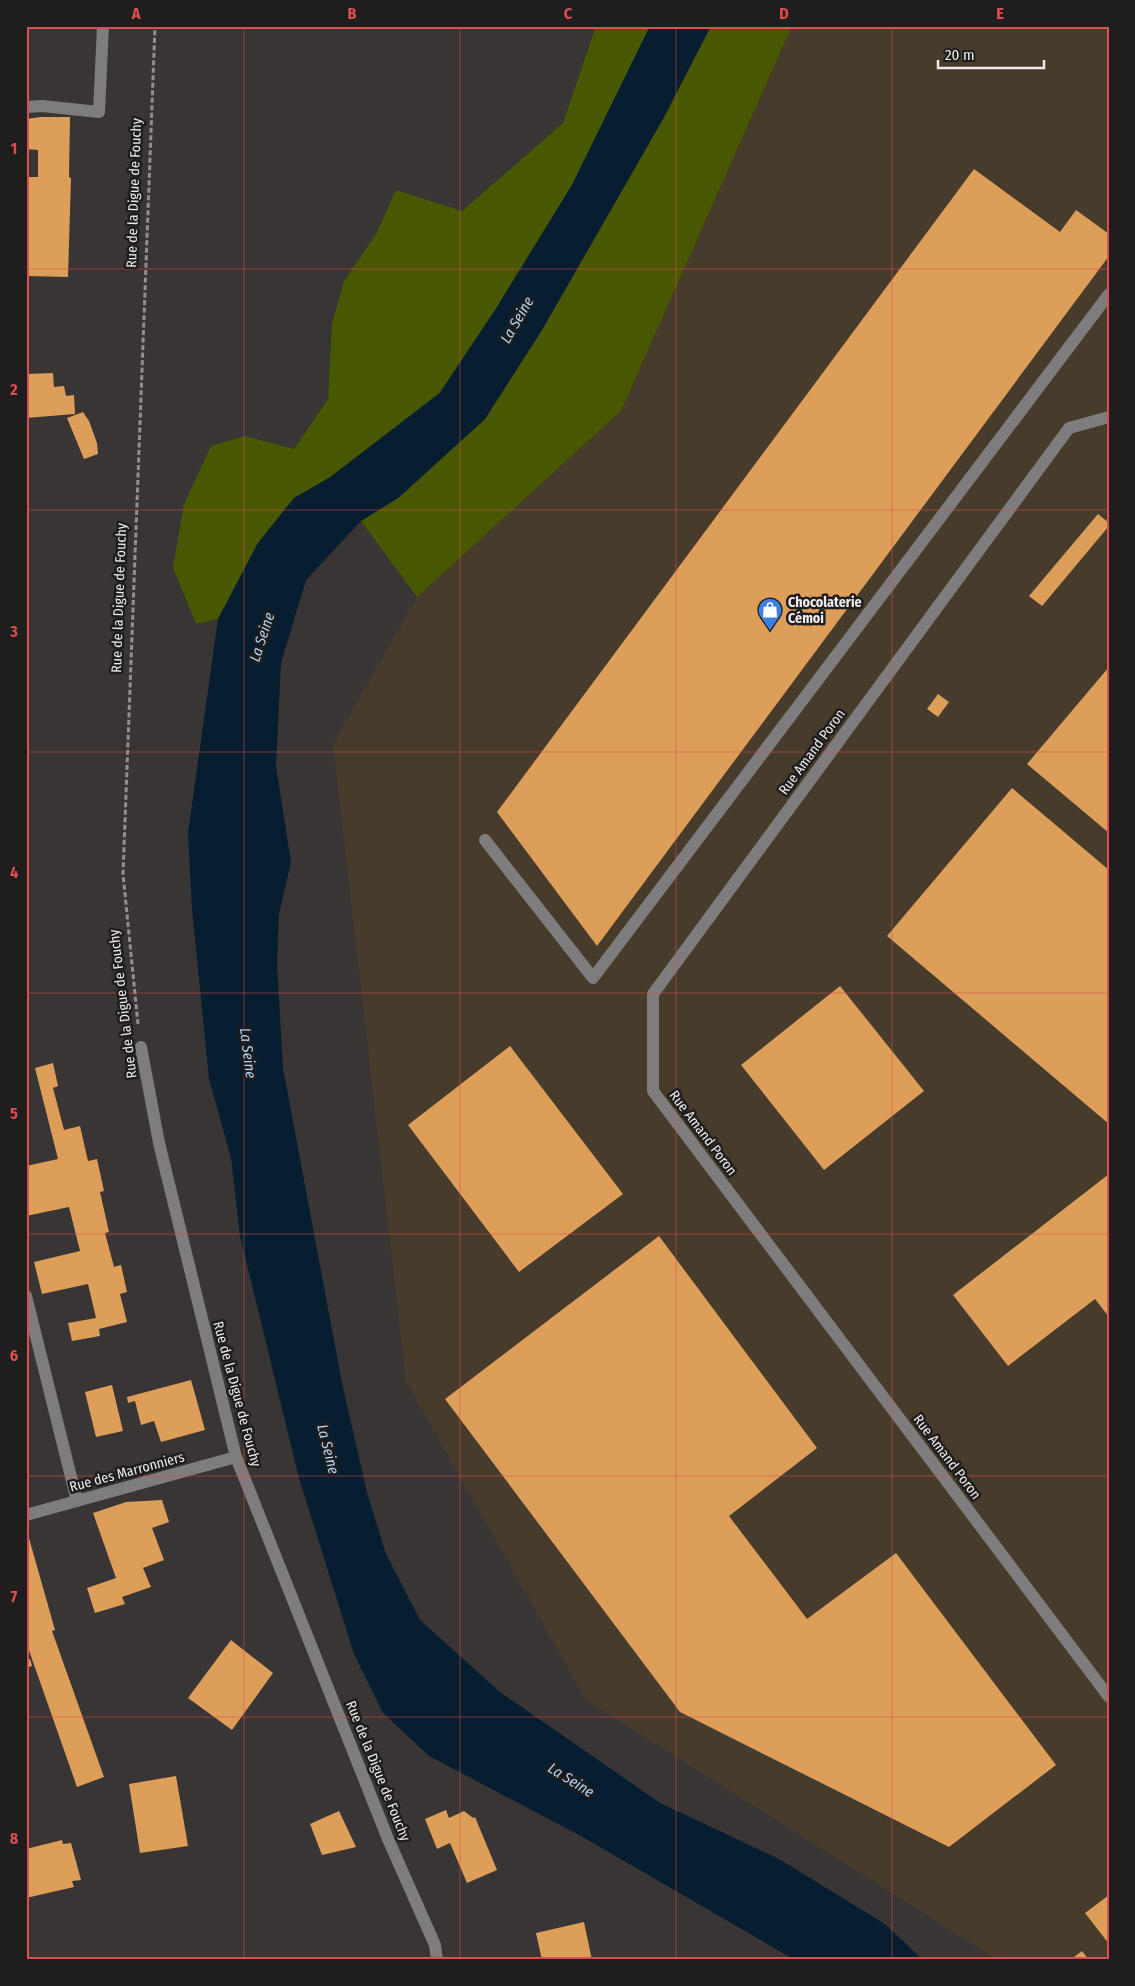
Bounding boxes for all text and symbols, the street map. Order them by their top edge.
text: A [131,4,141,23]
text: B [348,4,357,23]
text: C [564,4,573,23]
text: D [779,4,789,23]
text: E [996,4,1004,23]
scale bar [938,38,1044,70]
text: 20 m [945,46,975,64]
street label: Rue de la Digue de Fouchy [123,117,145,268]
text: 1 [11,139,17,158]
water label: La Seine [497,294,537,346]
text: 2 [9,380,18,399]
street label: Rue de la Digue de Fouchy [108,522,130,673]
place label: Chocolaterie Cémoi [788,594,862,627]
shop icon: Chocolaterie Cémoi [757,597,783,631]
water label: La Seine [246,610,278,664]
text: 3 [9,622,18,641]
street label: Rue Amand Poron [775,706,849,798]
text: 4 [10,863,18,882]
street label: Rue de la Digue de Fouchy [105,928,141,1079]
water label: La Seine [236,1027,260,1079]
street label: Rue Amand Poron [666,1087,740,1179]
text: 5 [10,1104,18,1123]
street label: Rue de la Digue de Fouchy [209,1319,265,1469]
text: 6 [10,1346,18,1365]
street label: Rue Amand Poron [910,1411,984,1503]
water label: La Seine [313,1422,343,1476]
street label: Rue des Marronniers [68,1448,186,1496]
text: 7 [11,1587,18,1606]
street label: Rue de la Digue de Fouchy [342,1698,414,1844]
water label: La Seine [545,1759,597,1801]
text: 8 [10,1829,19,1848]

